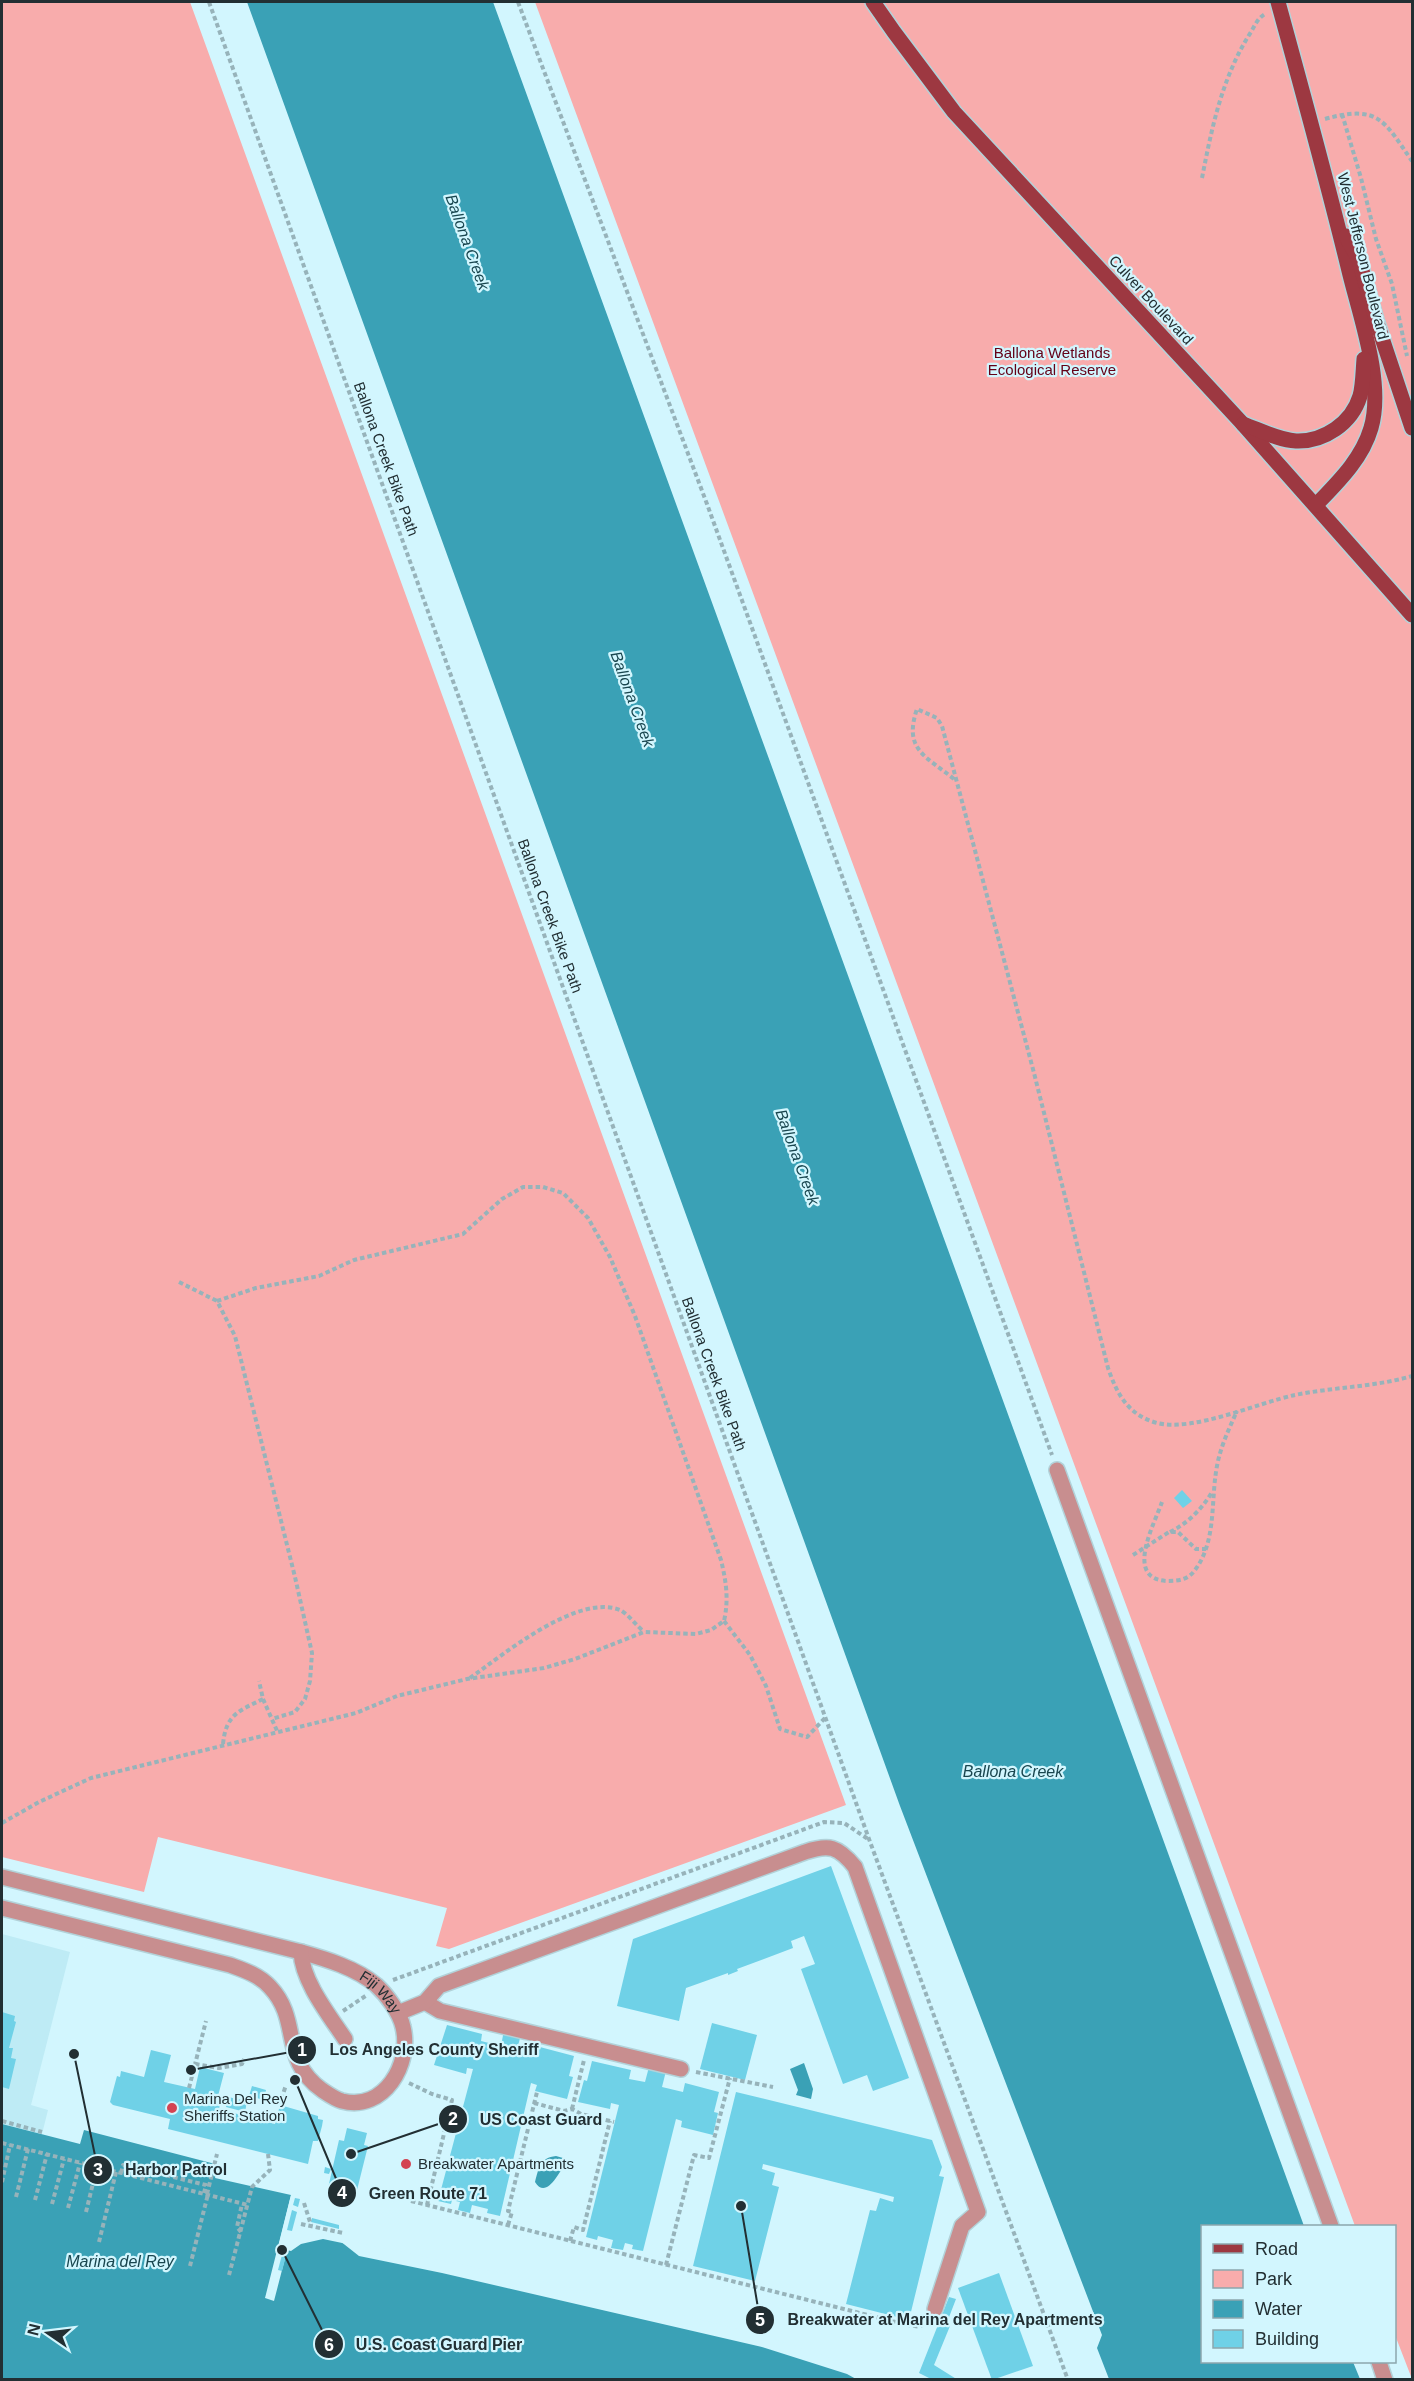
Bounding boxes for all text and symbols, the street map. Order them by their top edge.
street label: West Jefferson Boulevard [1335,171,1392,341]
water label: Ballona Creek [442,192,493,293]
street label: Culver Boulevard [1106,252,1197,348]
park label: Ballona Wetlands Ecological Reserve [988,344,1116,378]
street label: Ballona Creek Bike Path [351,380,422,538]
water label: Ballona Creek [607,649,658,750]
street label: Ballona Creek Bike Path [515,837,586,995]
water label: Ballona Creek [772,1107,823,1208]
street label: Ballona Creek Bike Path [679,1295,750,1453]
water label: Ballona Creek [963,1763,1064,1780]
street label: Fiji Way [357,1967,405,2017]
callout: Los Angeles County Sheriff [287,2033,551,2067]
text: 1 [297,2040,307,2060]
text: Los Angeles County Sheriff [329,2041,539,2058]
place label: Marina Del Rey Sheriffs Station [184,2090,288,2124]
marker: Marina Del Rey Sheriffs Station [165,2101,179,2115]
callout: US Coast Guard [438,2102,614,2136]
text: 2 [448,2109,458,2129]
text: US Coast Guard [480,2111,602,2128]
callout: Harbor Patrol [83,2153,239,2187]
place label: Breakwater Apartments [418,2155,574,2172]
marker: Breakwater Apartments [399,2157,413,2171]
text: 3 [93,2160,103,2180]
text: Harbor Patrol [125,2161,227,2178]
callout: Green Route 71 [327,2176,499,2210]
text: 4 [337,2183,347,2203]
text: Green Route 71 [369,2185,487,2202]
legend [1201,2225,1396,2363]
text: Road [1255,2239,1298,2259]
water label: Marina del Rey [66,2253,175,2270]
text: Park [1255,2269,1293,2289]
text: Water [1255,2299,1302,2319]
north arrow [18,2303,78,2363]
callout: Breakwater at Marina del Rey Apartments [745,2303,1115,2337]
text: 5 [755,2310,765,2330]
text: Breakwater at Marina del Rey Apartments [787,2311,1103,2328]
text: N [24,2322,44,2337]
callout: U.S. Coast Guard Pier [314,2327,534,2361]
text: Building [1255,2329,1319,2349]
text: 6 [324,2335,334,2355]
text: U.S. Coast Guard Pier [356,2336,522,2353]

